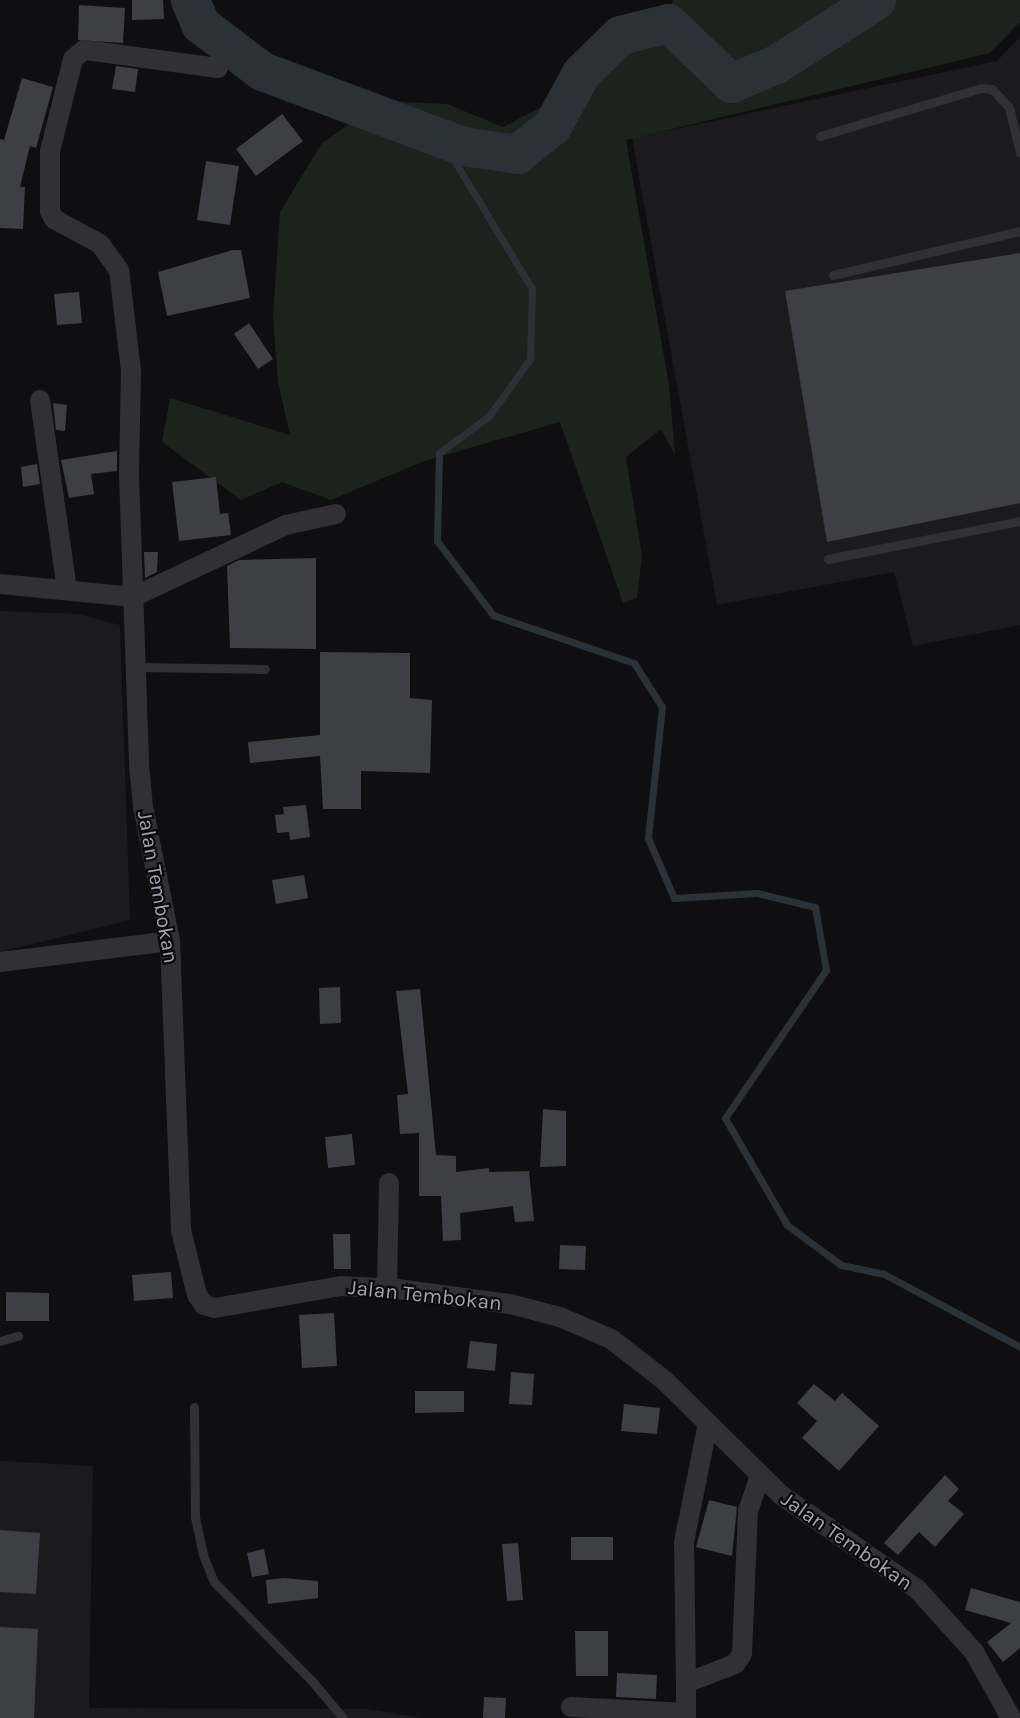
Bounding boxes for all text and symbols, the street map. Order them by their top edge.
street label: Jalan Tembokan [132,809,184,965]
street label: Jalan Tembokan [347,1274,503,1316]
street label: Jalan Tembokan [776,1486,918,1596]

